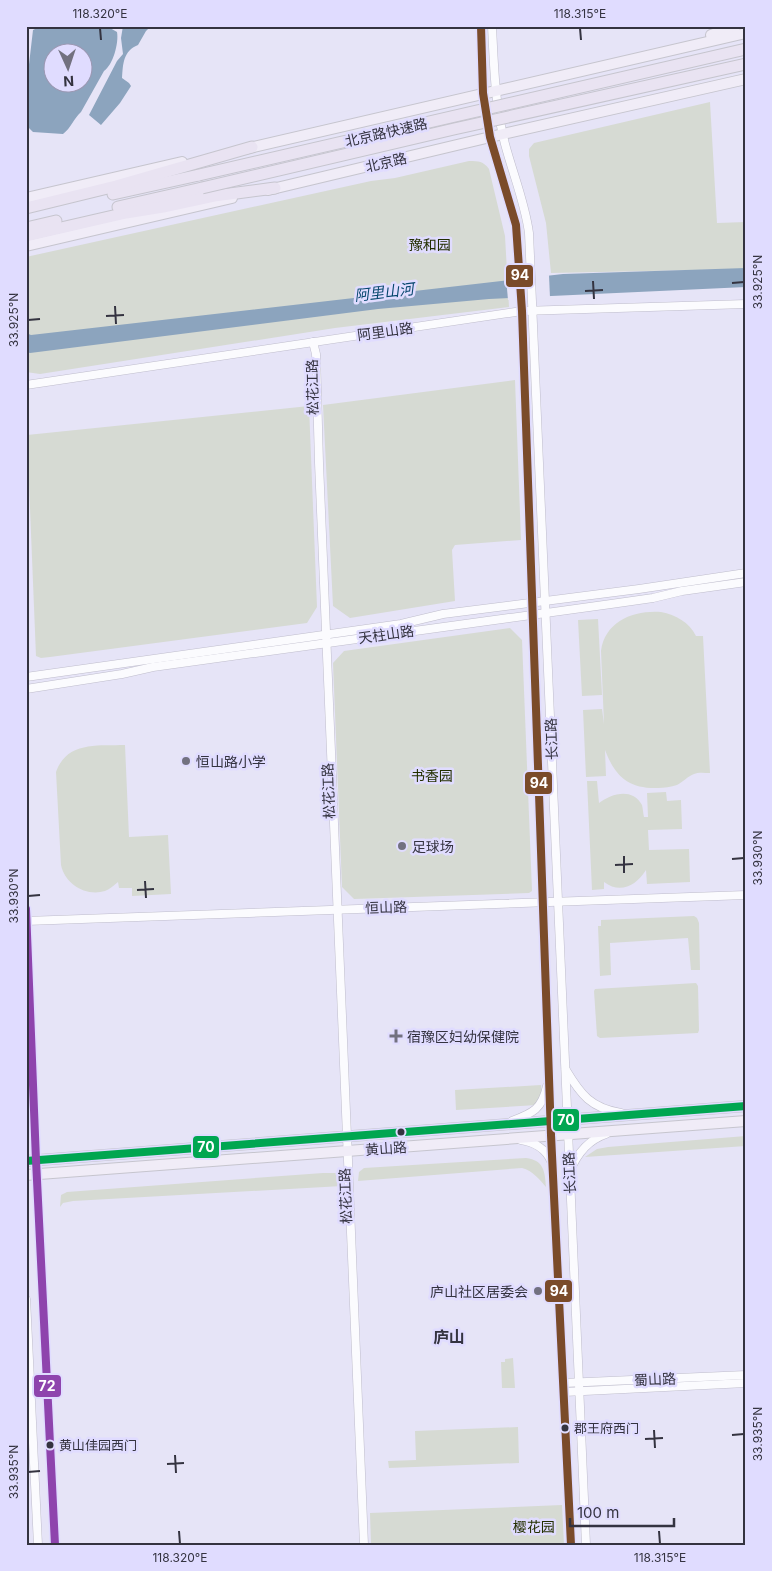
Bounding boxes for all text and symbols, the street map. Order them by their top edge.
text: 118.320°E [72,6,128,21]
text: 118.315°E [554,6,606,21]
north arrow [42,42,92,92]
text: N [63,73,74,90]
street label: 北京路快速路 [343,114,429,150]
street label: 北京路 [364,149,408,175]
park label: 豫和园 [409,236,451,253]
text: 33.925°N [750,255,765,309]
line badge: 94 [505,264,534,288]
text: 94 [511,266,529,283]
water label: 阿里山河 [353,279,418,305]
text: 33.925°N [6,293,21,347]
street label: 阿里山路 [356,319,414,343]
street label: 松花江路 [303,359,321,415]
street label: 天柱山路 [357,622,415,646]
street label: 长江路 [542,718,560,760]
place label: 恒山路小学 [196,753,266,770]
marker: 恒山路小学 [180,755,192,767]
street label: 松花江路 [319,763,337,819]
park label: 书香园 [411,767,453,784]
line badge: 94 [524,771,553,795]
text: 94 [530,774,548,791]
text: 33.930°N [750,831,765,885]
place label: 足球场 [412,838,454,855]
marker: 足球场 [396,840,408,852]
text: 33.930°N [6,869,21,923]
street label: 恒山路 [365,898,407,916]
place label: 宿豫区妇幼保健院 [407,1028,519,1045]
marker: 宿豫区妇幼保健院 [389,1029,403,1043]
line badge: 70 [552,1108,580,1132]
text: 70 [557,1111,575,1128]
unlabelled marker [396,1127,406,1137]
line badge: 70 [192,1135,220,1159]
text: 70 [197,1138,215,1155]
street label: 黄山路 [364,1138,408,1158]
street label: 长江路 [559,1152,579,1194]
street label: 松花江路 [336,1168,354,1224]
line badge: 94 [544,1279,573,1303]
text: 94 [550,1282,568,1299]
place label: 庐山社区居委会 [430,1283,528,1300]
marker: 庐山社区居委会 [532,1285,544,1297]
district label: 庐山 [433,1327,465,1347]
street label: 蜀山路 [634,1369,676,1389]
line badge: 72 [33,1374,62,1398]
text: 72 [39,1377,56,1394]
text: 33.935°N [750,1407,765,1461]
place label: 郡王府西门 [574,1420,639,1436]
marker: 郡王府西门 [560,1423,570,1433]
place label: 黄山佳园西门 [59,1437,137,1453]
marker: 黄山佳园西门 [45,1440,55,1450]
text: 33.935°N [6,1445,21,1499]
scale bar [570,1496,673,1528]
text: 100 m [577,1503,619,1522]
park label: 樱花园 [513,1518,555,1535]
text: 118.320°E [152,1550,208,1565]
text: 118.315°E [634,1550,686,1565]

